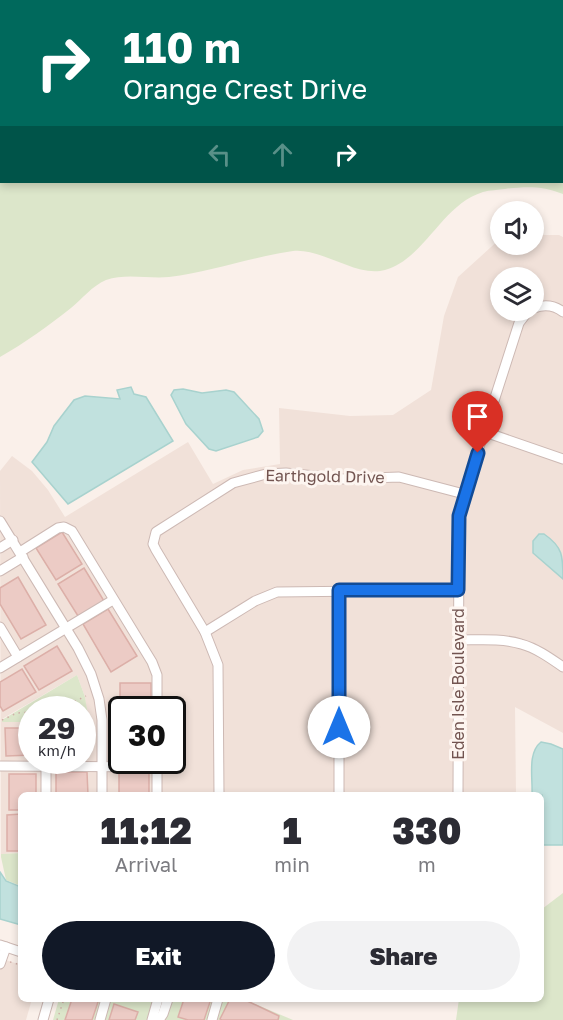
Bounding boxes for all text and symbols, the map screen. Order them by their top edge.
text: 110 m [123,22,241,72]
icon: right [24,24,102,102]
text: Orange Crest Drive [123,73,367,105]
icon: left [203,138,236,171]
icon: ahead [266,138,299,171]
icon: right [329,138,362,171]
map controls [490,201,544,321]
button: sound [490,201,544,255]
button: layers [490,267,544,321]
pin [452,391,503,453]
icon: arrive [461,400,494,433]
street label: Earthgold Drive [265,465,385,487]
street label: Eden Isle Boulevard [448,608,468,760]
position arrow [307,695,371,759]
speed limit sign: 30 [108,696,186,774]
text: 29 [38,710,76,746]
text: km/h [38,741,76,759]
text: 11:12 [101,809,192,852]
text: 1 [283,809,302,852]
text: 330 [392,809,461,852]
text: Arrival [115,852,178,876]
text: min [274,852,310,876]
text: m [418,852,436,876]
button: Exit [42,921,275,990]
button: Share [287,921,520,990]

